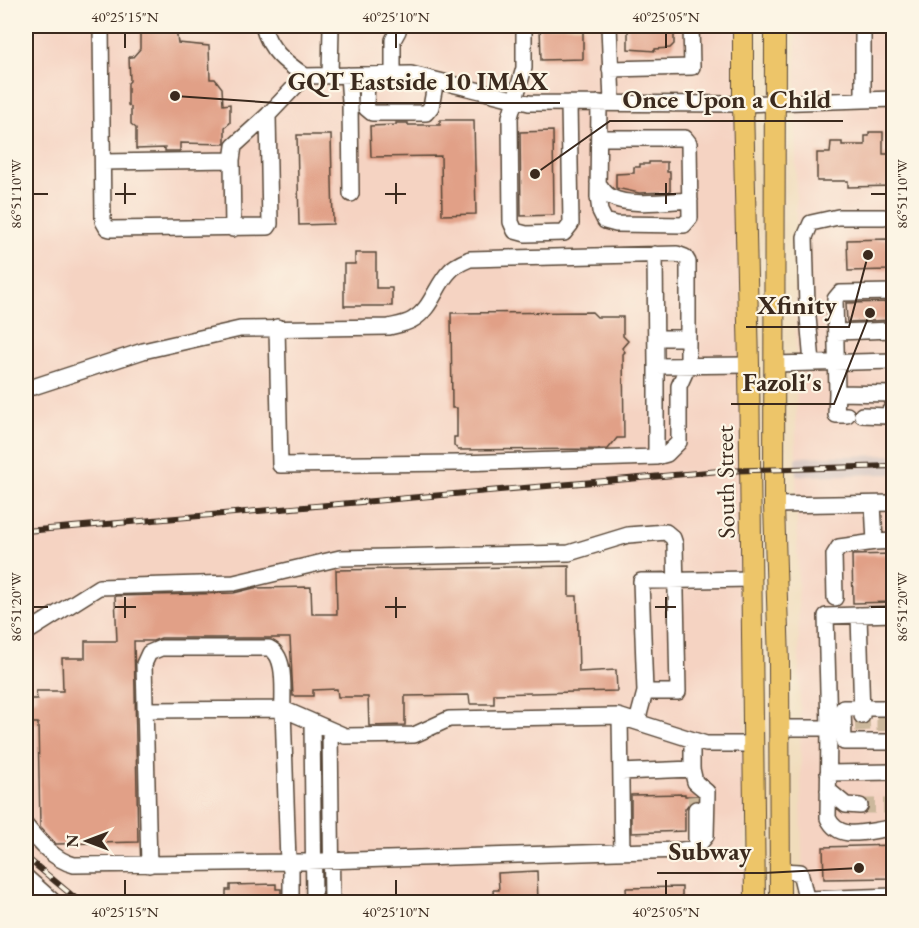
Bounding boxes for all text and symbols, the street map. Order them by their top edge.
text: 40°25'15"N [91,7,159,26]
text: 40°25'10"N [362,7,430,26]
text: 40°25'05"N [632,7,700,26]
callout: GQT Eastside 10 IMAX [276,59,560,103]
text: GQT Eastside 10 IMAX [288,64,549,98]
callout: Once Upon a Child [610,77,843,121]
text: Once Upon a Child [623,82,832,116]
text: 86°51'10"W [6,159,25,229]
text: 86°51'10"W [892,159,911,229]
callout: Xfinity [746,283,849,327]
text: Xfinity [756,288,837,322]
callout: Fazoli's [731,360,834,404]
text: Fazoli's [742,365,822,399]
street label: South Street [709,425,741,539]
text: 86°51'20"W [6,572,25,642]
text: 86°51'20"W [892,572,911,642]
north arrow [57,811,117,871]
callout: Subway [657,829,764,873]
text: N [62,834,83,847]
text: Subway [668,834,752,868]
text: 40°25'15"N [91,902,159,921]
text: 40°25'10"N [362,902,430,921]
text: 40°25'05"N [632,902,700,921]

